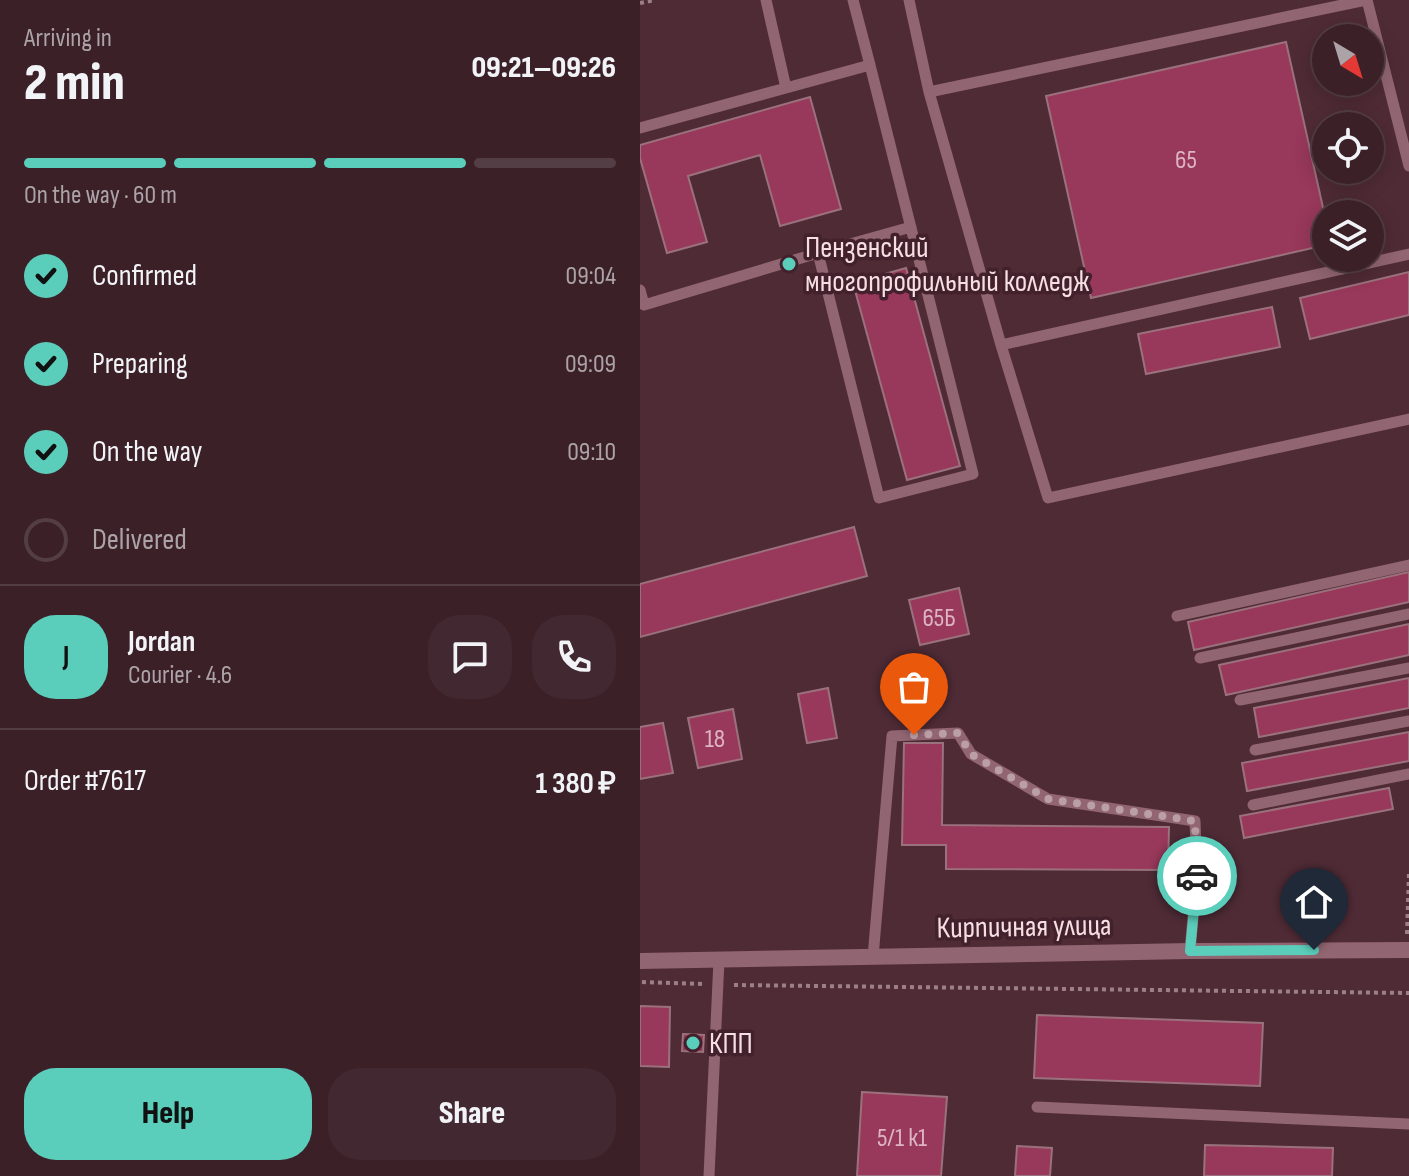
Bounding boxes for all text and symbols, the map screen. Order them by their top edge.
text: Arriving in [24,23,112,54]
north arrow [1312,24,1384,96]
map controls [1312,24,1384,272]
text: 09:21–09:26 [471,50,616,86]
text: 2 min [24,52,125,115]
button: locate [1312,112,1384,184]
house number: 65 [1175,145,1197,176]
text: On the way · 60 m [24,180,177,211]
button: layers [1312,200,1384,272]
place label: Пензенский многопрофильный колледж [805,230,1089,300]
icon: check [24,254,68,298]
marker: Пензенский многопрофильный колледж [780,255,798,273]
text: Confirmed [92,258,197,294]
text: 09:04 [566,261,616,292]
icon: check [24,342,68,386]
text: Preparing [92,346,188,382]
text: 09:09 [565,349,616,380]
icon: check [24,430,68,474]
text: On the way [92,434,202,470]
text: 09:10 [567,437,616,468]
text: Delivered [92,522,187,558]
house number: 65Б [922,603,956,634]
button: chat [428,615,512,699]
button: phone [532,615,616,699]
text: Jordan [128,624,195,660]
text: J [63,639,69,675]
pin [880,653,948,735]
text: Courier · 4.6 [128,660,232,691]
icon: bag [892,665,936,709]
house number: 18 [705,724,725,755]
text: Order #7617 [24,763,146,799]
text: 1 380 ₽ [536,766,616,802]
courier [1157,836,1237,916]
icon: car [1175,854,1219,898]
pin [1280,868,1348,950]
icon: home [1292,880,1336,924]
street label: Кирпичная улица [936,907,1112,947]
place label: КПП [709,1026,753,1062]
marker: КПП [684,1034,702,1052]
button: Help [24,1068,312,1160]
button: Share [328,1068,616,1160]
house number: 5/1 к1 [877,1123,927,1154]

